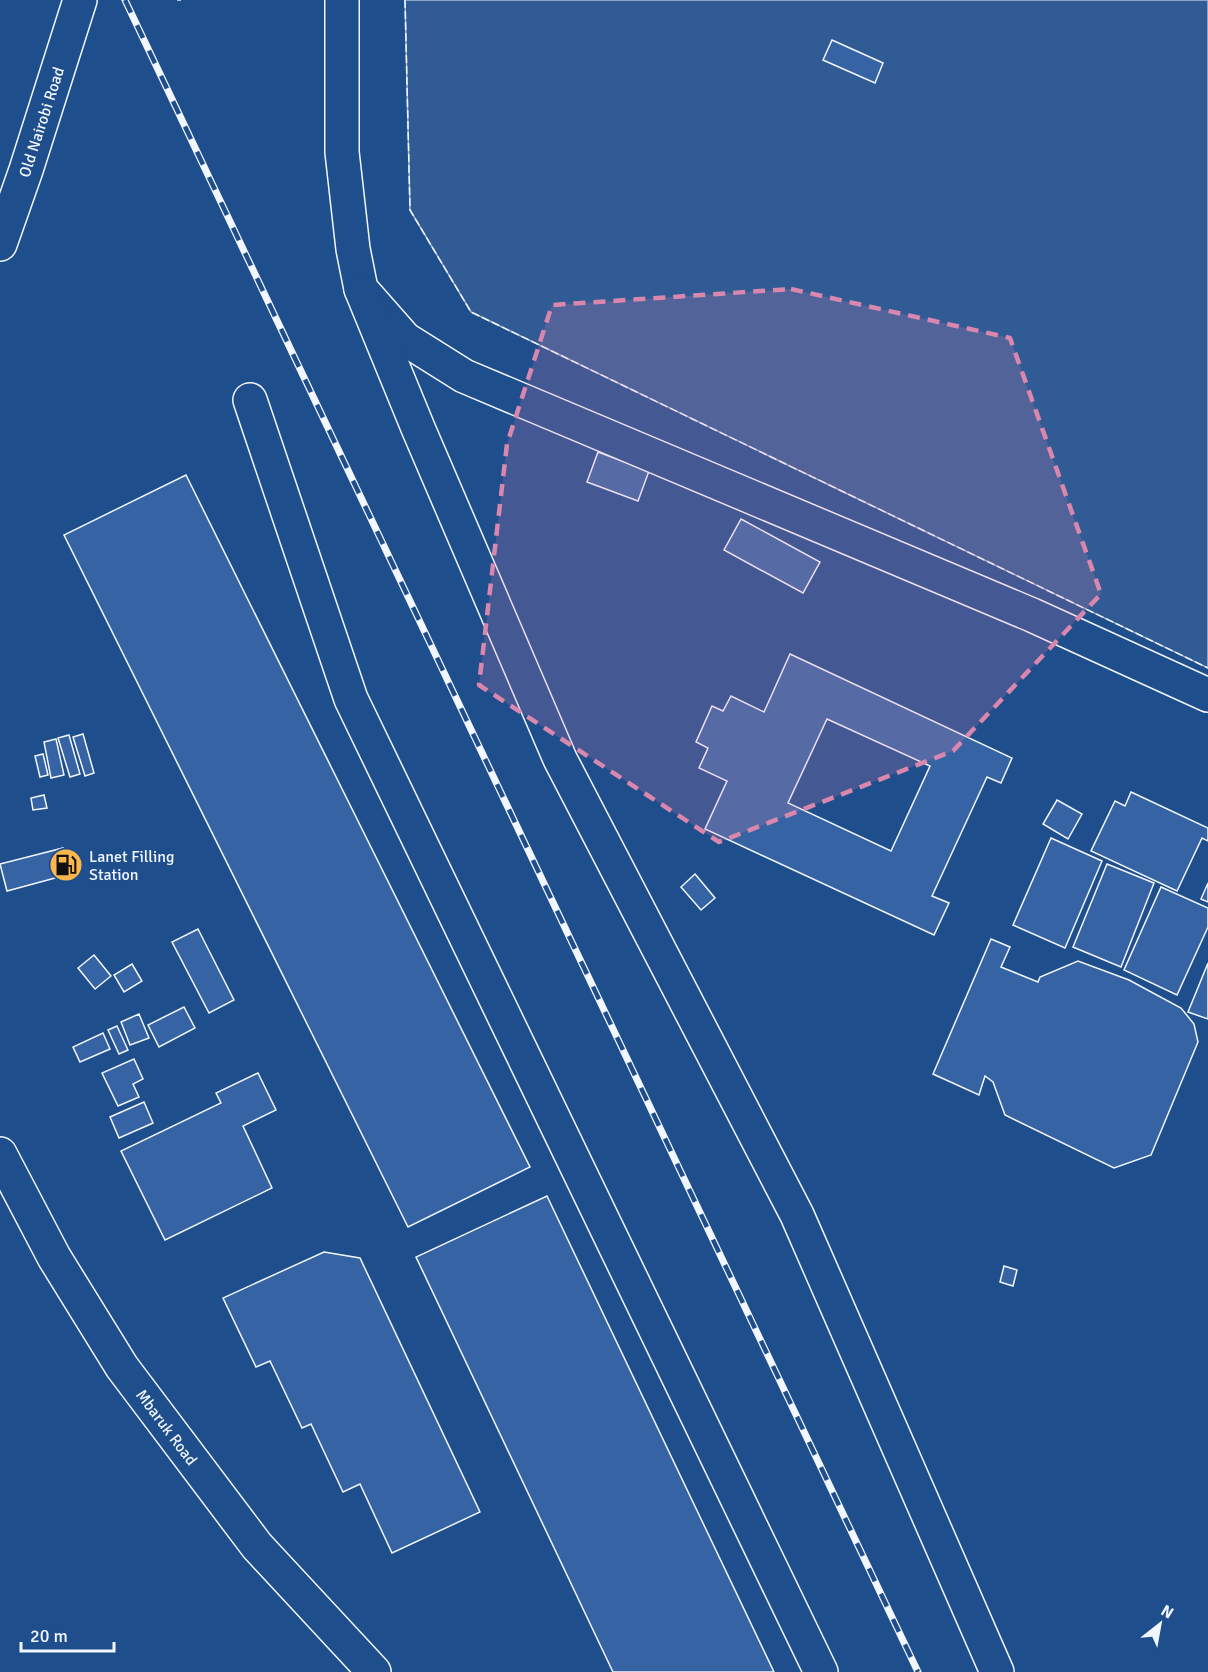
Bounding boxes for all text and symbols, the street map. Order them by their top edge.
street label: Old Nairobi Road [15,65,69,180]
fuel station icon: Lanet Filling Station [48,847,84,883]
place label: Lanet Filling Station [89,847,175,885]
street label: Mbaruk Road [131,1386,201,1470]
north arrow [1130,1594,1190,1654]
text: N [1157,1601,1177,1623]
scale bar [21,1615,114,1653]
text: 20 m [30,1625,68,1647]

